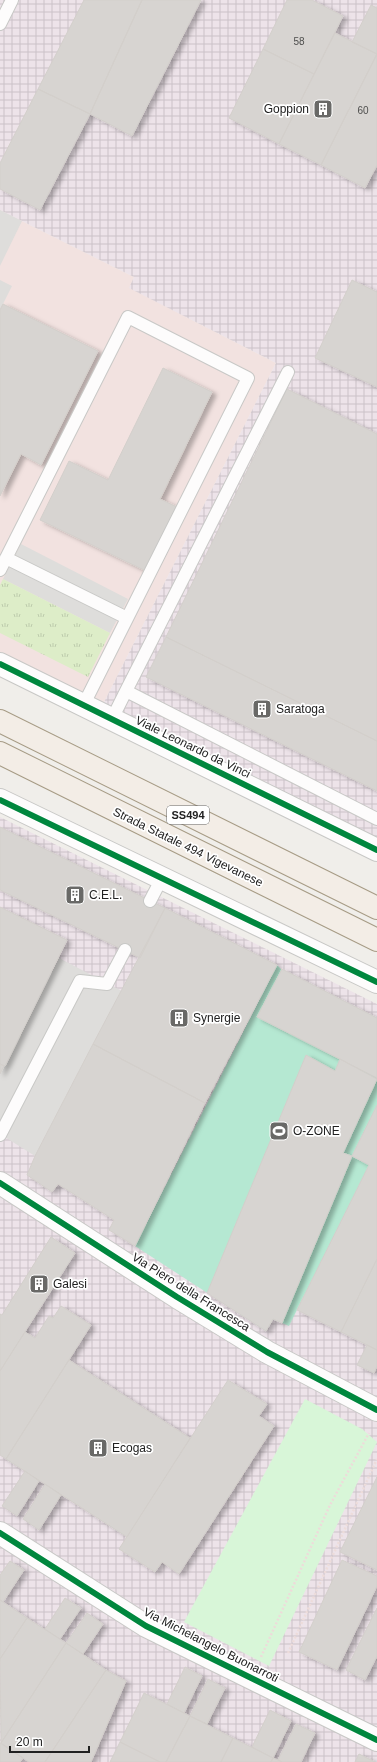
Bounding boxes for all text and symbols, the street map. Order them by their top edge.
house number: 58 [293,36,305,47]
building icon: Goppion [312,98,334,120]
place label: Goppion [264,102,309,116]
house number: 60 [357,105,369,116]
building icon: Saratoga [251,698,273,720]
place label: Saratoga [276,702,325,716]
street label: Viale Leonardo da Vinci [133,713,253,781]
street label: Strada Statale 494 Vigevanese [111,804,266,890]
road number: SS494 [167,806,209,824]
building icon: C.E.L. [64,884,86,906]
place label: C.E.L. [89,888,122,902]
building icon: Synergie [168,1007,190,1029]
place label: Synergie [193,1011,241,1025]
sports icon: O-ZONE [268,1120,290,1142]
place label: O-ZONE [293,1124,340,1138]
street label: Via Piero della Francesca [129,1250,253,1334]
building icon: Galesi [28,1273,50,1295]
place label: Galesi [53,1277,87,1291]
building icon: Ecogas [87,1437,109,1459]
place label: Ecogas [112,1441,152,1455]
street label: Via Michelangelo Buonarroti [141,1605,281,1685]
scale bar [10,1728,89,1754]
text: 20 m [16,1735,43,1749]

